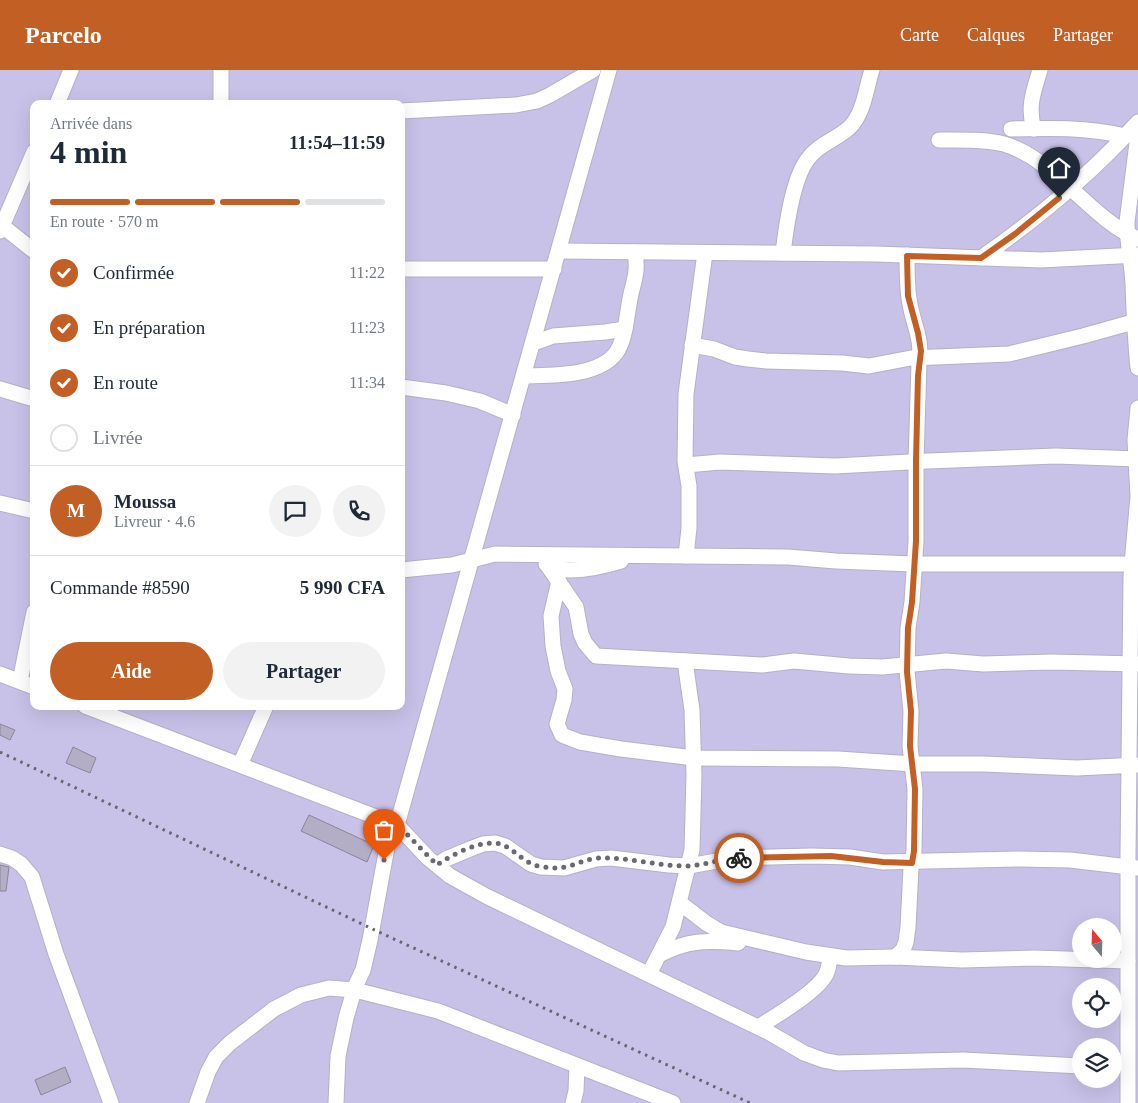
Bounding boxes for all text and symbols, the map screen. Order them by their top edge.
text: Parcelo [25,22,102,48]
text: Carte [900,25,939,45]
text: Calques [967,25,1025,45]
text: Partager [1053,25,1113,45]
text: Arrivée dans [50,115,132,132]
text: 11:54–11:59 [289,132,385,153]
text: 4 min [50,134,127,170]
pin [1038,147,1080,198]
icon: home [1045,154,1073,182]
text: En route · 570 m [50,213,158,230]
icon: check [50,259,78,287]
text: Confirmée [93,262,174,283]
text: 11:22 [349,264,385,281]
icon: check [50,314,78,342]
text: En préparation [93,317,205,338]
text: 11:23 [349,319,385,336]
icon: check [50,369,78,397]
text: En route [93,372,158,393]
text: 11:34 [349,374,385,391]
text: Livrée [93,427,143,448]
button: chat [269,485,321,537]
button: phone [333,485,385,537]
text: Moussa [114,491,176,512]
text: M [67,500,85,521]
text: Livreur · 4.6 [114,513,195,530]
text: Commande #8590 [50,577,190,598]
text: 5 990 CFA [300,577,385,598]
button: Aide [50,642,213,700]
button: Partager [223,642,385,700]
pin [363,809,405,860]
icon: bag [370,816,398,844]
courier [714,833,764,883]
icon: bike [725,844,753,872]
north arrow [1072,918,1122,968]
map controls [1072,918,1122,1088]
button: locate [1072,978,1122,1028]
button: layers [1072,1038,1122,1088]

